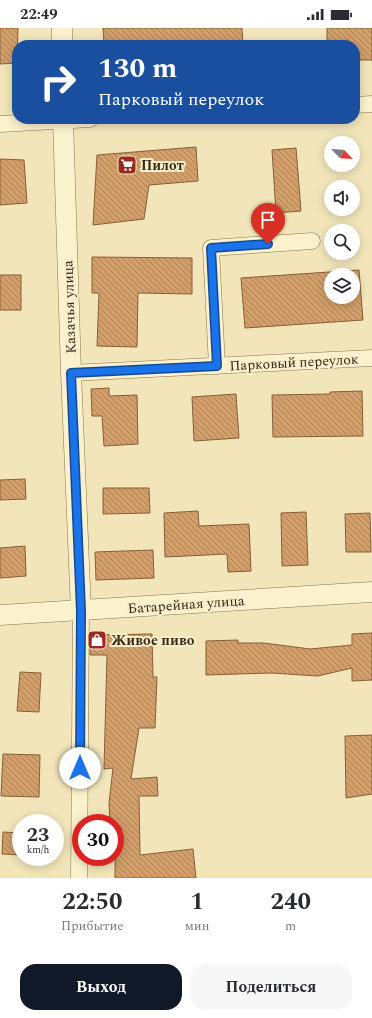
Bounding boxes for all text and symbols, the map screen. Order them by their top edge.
text: 22:49 [20,3,58,26]
text: 130 m [98,47,177,90]
icon: right [32,56,84,108]
text: Парковый переулок [98,86,264,113]
north arrow [324,136,360,172]
map controls [324,136,360,304]
supermarket icon: Пилот [116,154,138,176]
place label: Пилот [141,155,184,176]
button: sound [324,180,360,216]
pin [251,203,285,244]
icon: arrive [257,209,279,231]
button: search [324,224,360,260]
street label: Казачья улица [57,260,82,354]
button: layers [324,268,360,304]
street label: Парковый переулок [229,349,359,376]
street label: Батарейная улица [127,590,245,619]
shop icon: Живое пиво [86,629,108,651]
place label: Живое пиво [111,630,195,651]
position arrow [59,747,101,789]
speed limit sign: 30 [72,814,124,866]
text: 23 [27,820,49,850]
text: km/h [27,842,49,858]
text: 22:50 [62,884,122,920]
text: 1 [190,884,204,920]
text: 240 [270,884,311,920]
text: Прибытие [61,916,124,936]
text: мин [185,916,209,936]
text: m [285,916,296,936]
button: Выход [20,964,182,1010]
button: Поделиться [190,964,352,1010]

